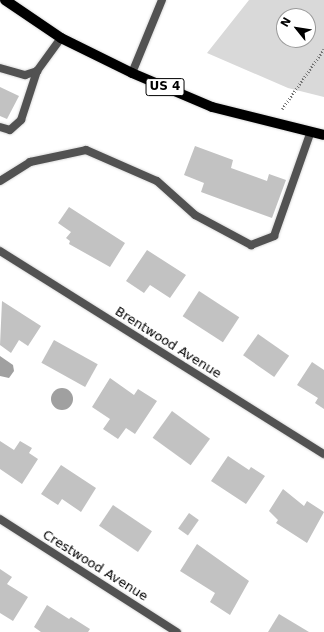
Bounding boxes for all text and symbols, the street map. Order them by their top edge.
north arrow [276,8,316,48]
text: N [278,15,294,29]
road number: US 4 [145,77,185,97]
street label: Brentwood Avenue [112,304,224,382]
street label: Crestwood Avenue [39,527,151,605]

